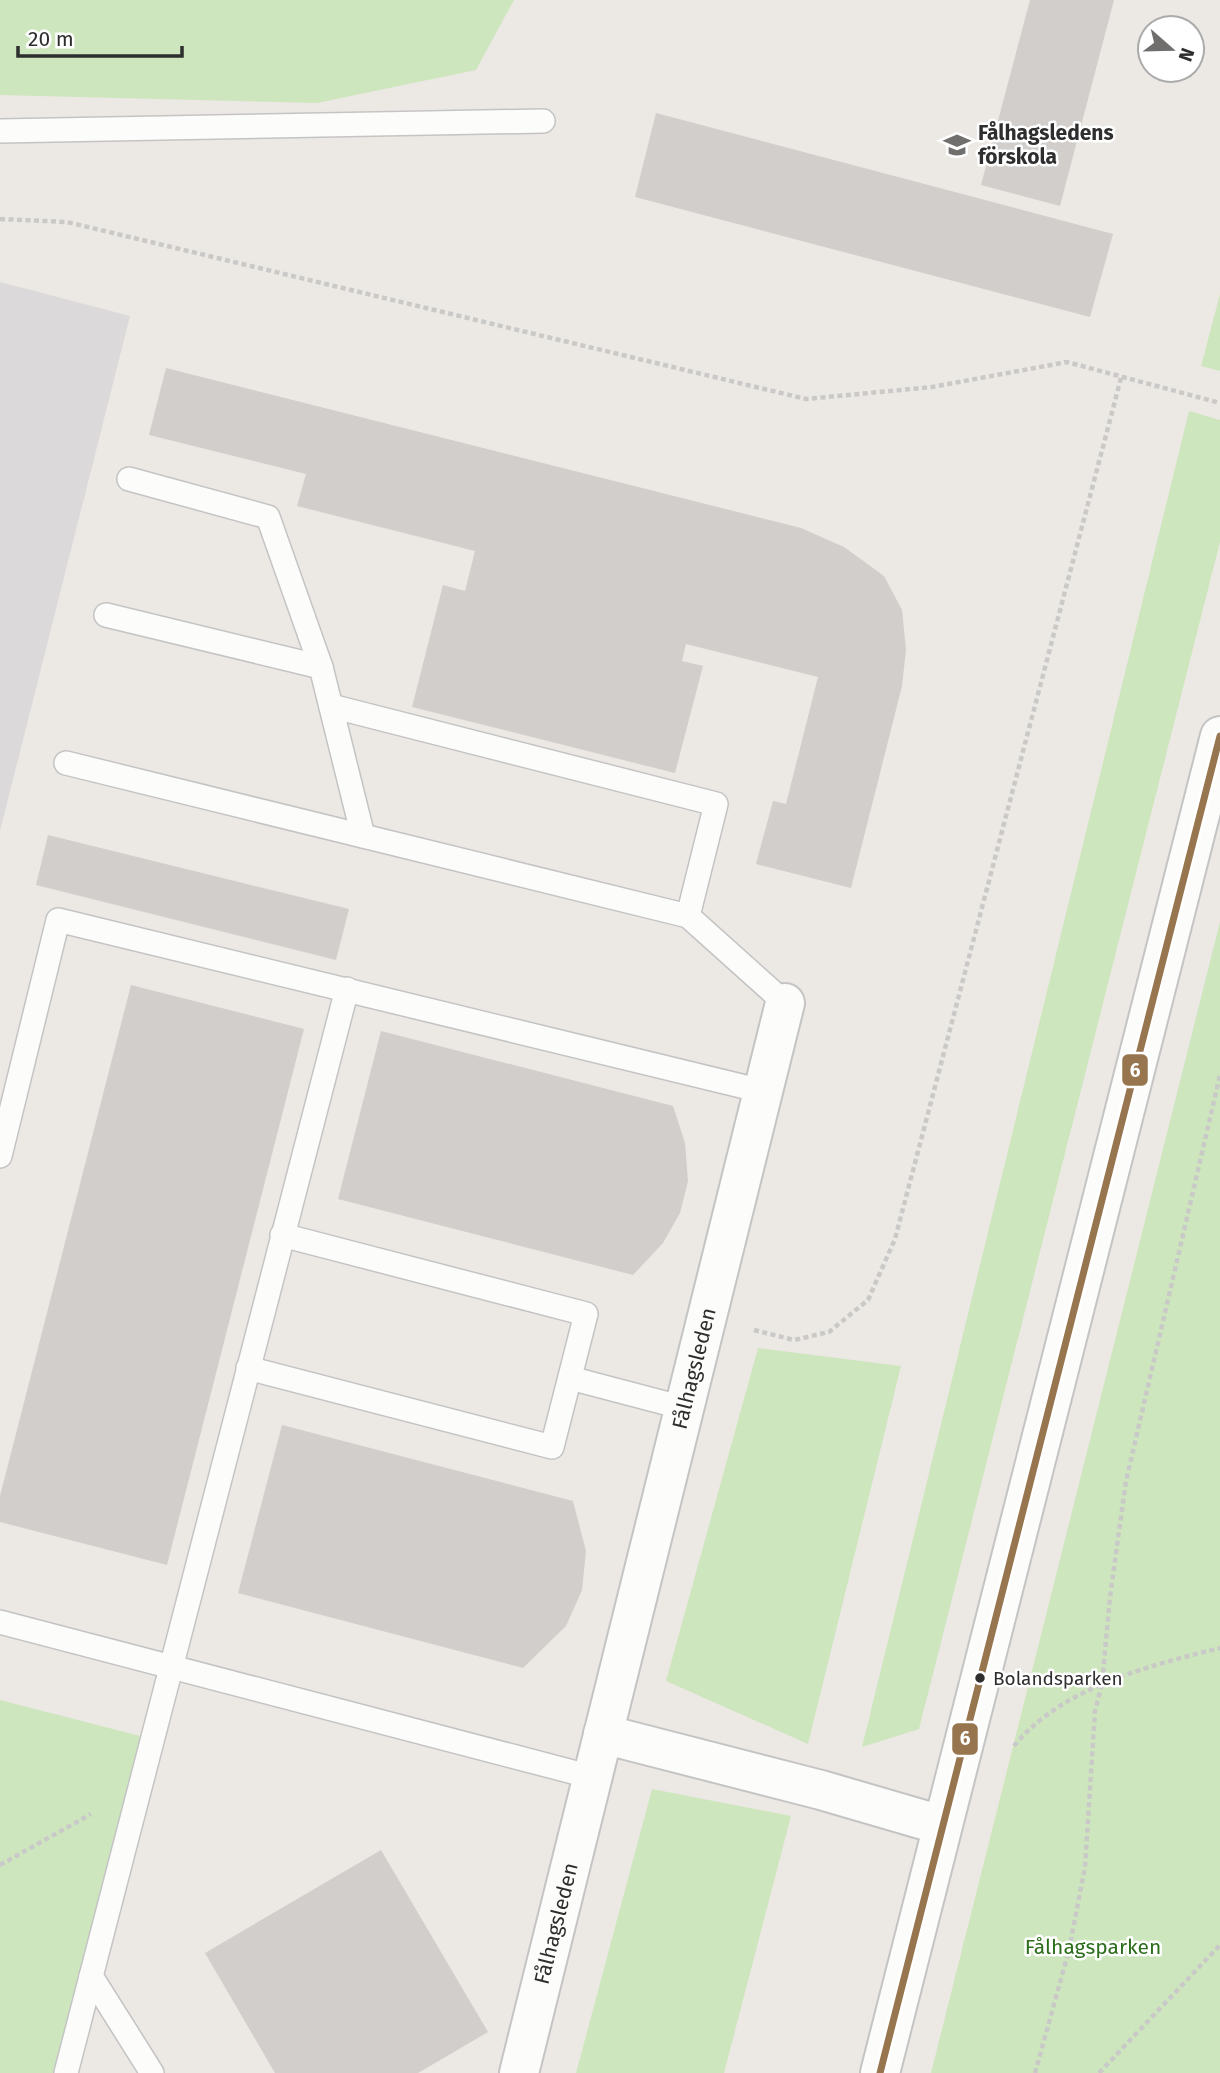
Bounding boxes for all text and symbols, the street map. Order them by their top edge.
scale bar [18,14,182,58]
north arrow [1136,14,1206,84]
text: 20 m [28,26,74,52]
text: N [1174,45,1199,65]
place label: Fålhagsledens förskola [978,120,1114,170]
school or university icon: Fålhagsledens förskola [942,130,972,160]
line badge: 6 [1121,1053,1149,1087]
text: 6 [1130,1059,1141,1082]
street label: Fålhagsleden [667,1305,722,1432]
place label: Bolandsparken [993,1667,1123,1690]
marker: Bolandsparken [973,1671,987,1685]
line badge: 6 [951,1722,979,1756]
text: 6 [960,1727,971,1750]
street label: Fålhagsleden [529,1860,584,1987]
park label: Fålhagsparken [1025,1934,1161,1960]

